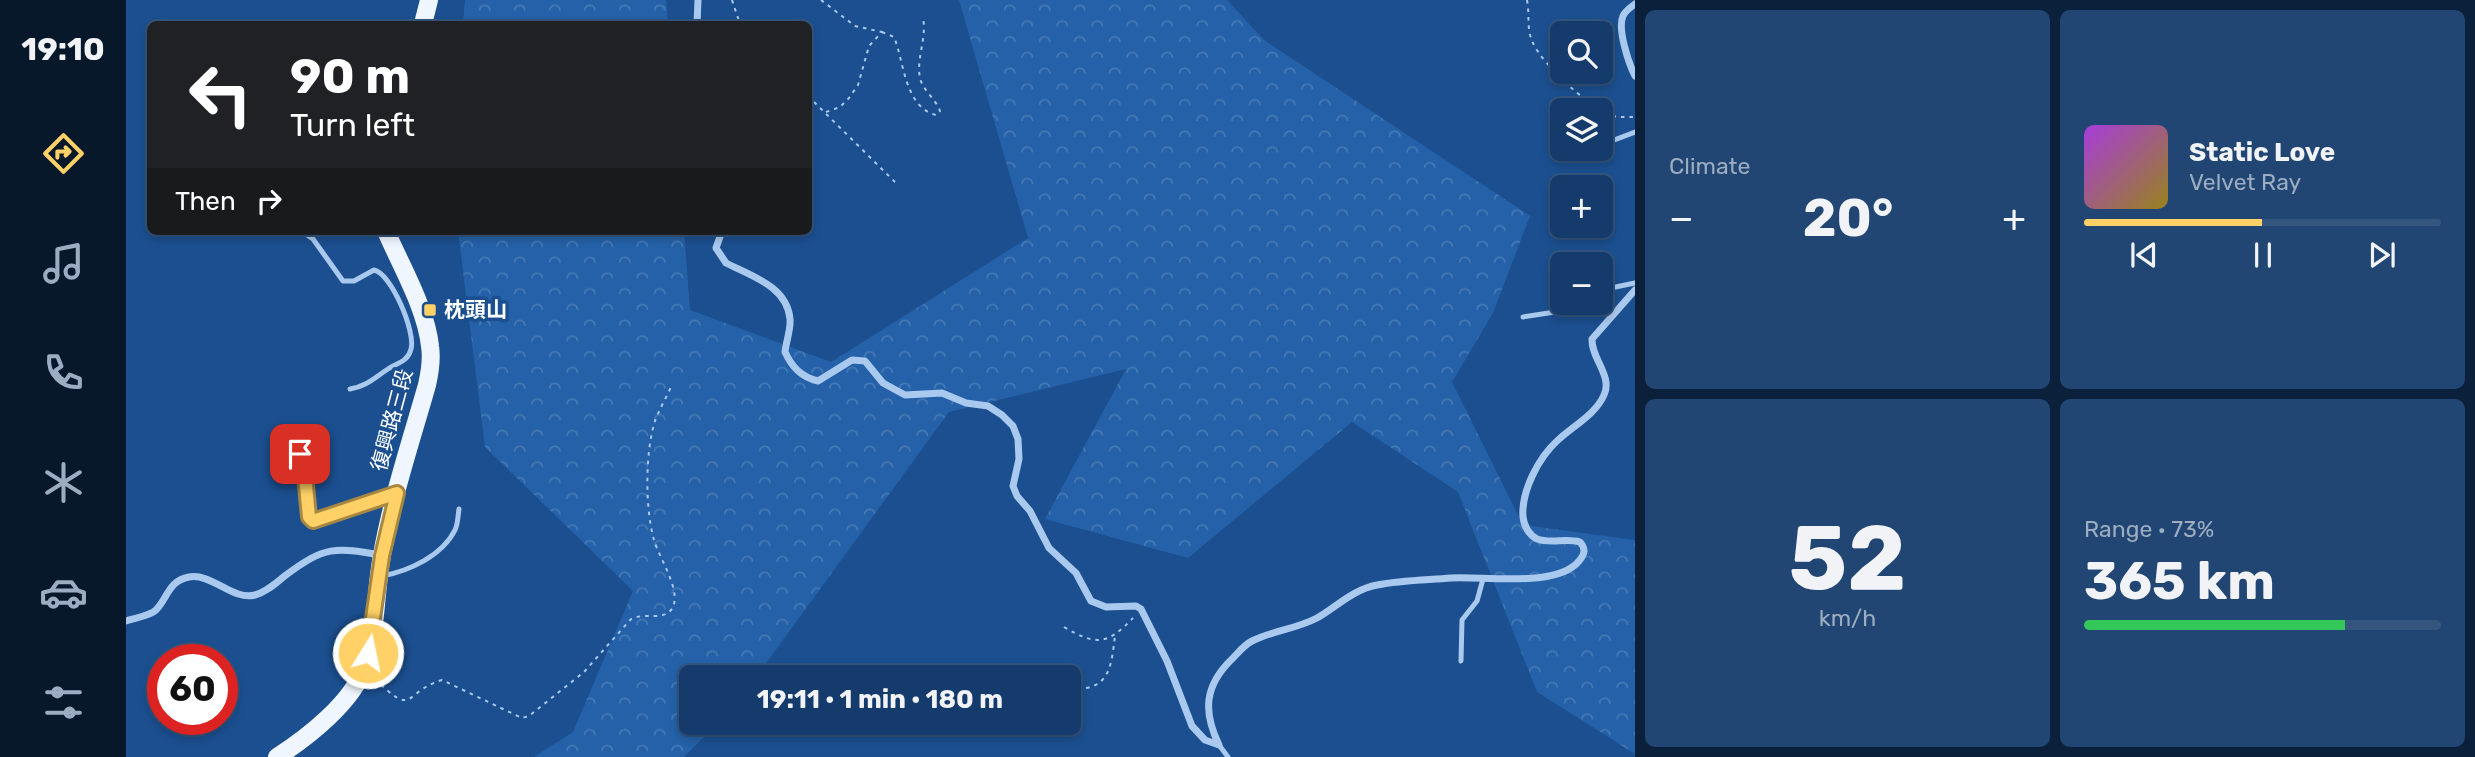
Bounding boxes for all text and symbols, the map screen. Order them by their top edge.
map controls [1550,21,1613,315]
button: search [1550,21,1613,84]
text: 19:10 [21,30,105,68]
text: 90 m [290,47,410,105]
icon: left [175,49,266,140]
button: layers [1550,98,1613,161]
text: Turn left [290,106,415,144]
icon: directions [39,129,88,178]
text: Static Love [2189,137,2335,168]
text: Climate [1669,152,1750,180]
text: Velvet Ray [2189,168,2301,196]
button: + [1550,175,1613,238]
icon: right [250,182,288,220]
text: Then [175,186,236,217]
text: 20° [1803,187,1893,249]
text: − [1669,195,1694,241]
text: + [2002,195,2026,241]
icon: previous [2125,236,2163,274]
icon: pause [2244,236,2282,274]
icon: next [2363,236,2401,274]
icon: music [39,239,88,288]
button: − [1550,252,1613,315]
place label: 枕頭山 [444,297,507,322]
marker: 枕頭山 [422,302,438,318]
icon: phone [39,348,88,397]
street label: 復興路三段 [366,366,417,474]
pin [270,424,330,484]
icon: arrive [281,435,319,473]
icon: climate [39,458,88,507]
text: 52 [1789,504,1906,612]
text: Range · 73% [2084,515,2214,543]
text: 365 km [2084,550,2275,612]
icon: car [39,568,88,617]
text: km/h [1819,604,1876,632]
position arrow [331,616,405,690]
speed limit sign: 60 [147,644,238,735]
icon: filters [39,678,88,727]
text: 19:11 · 1 min · 180 m [757,684,1003,715]

